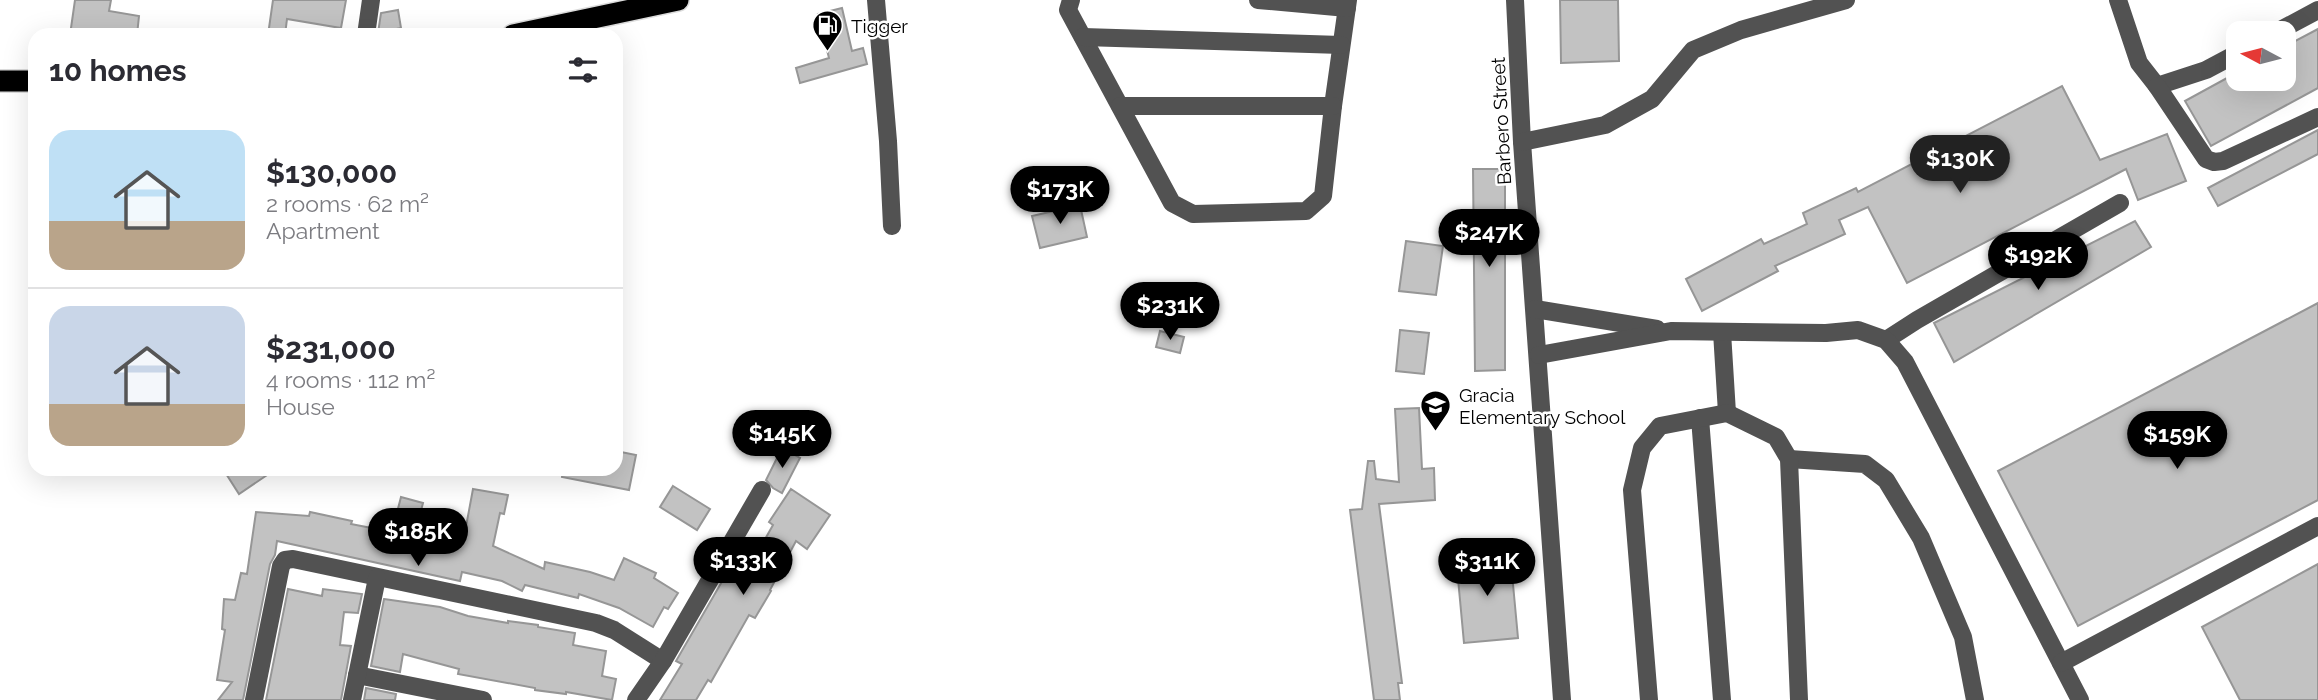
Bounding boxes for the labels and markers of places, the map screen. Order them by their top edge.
fuel station icon: Tigger [811,9,845,53]
place label: Tigger [851,15,908,37]
pin: $130K [1911,136,2009,195]
pin: $173K [1011,166,1109,226]
pin: $247K [1440,210,1538,269]
pin: $192K [1989,232,2087,292]
pin: $231K [1121,282,1219,342]
place label: Gracia Elementary School [1459,384,1626,428]
school or university icon: Gracia Elementary School [1419,389,1453,433]
pin: $145K [733,410,831,470]
pin: $159K [2128,412,2226,471]
pin: $185K [369,508,467,568]
pin: $133K [694,538,792,597]
pin: $311K [1438,538,1536,598]

